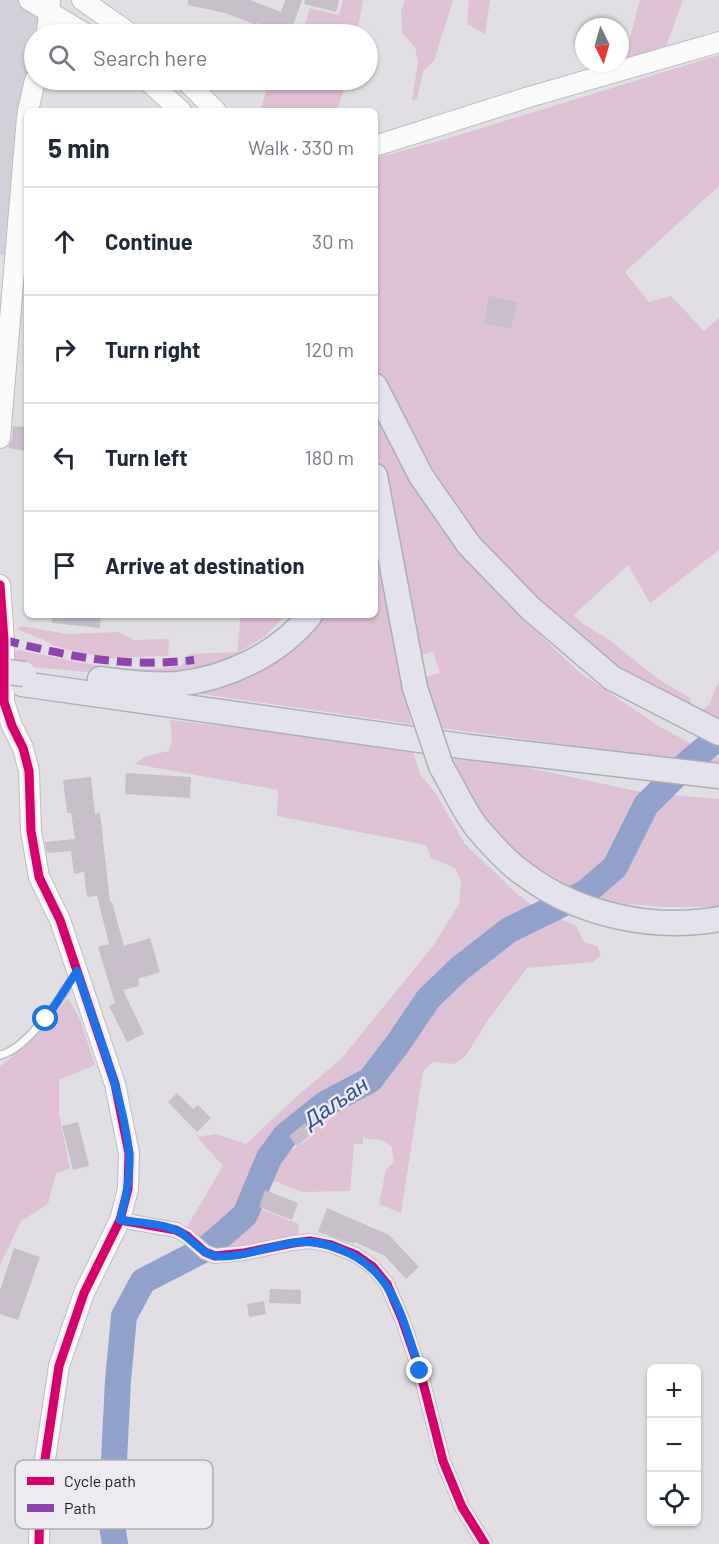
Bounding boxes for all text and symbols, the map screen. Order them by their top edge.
north arrow [575,18,629,72]
search box [24,24,378,90]
icon: search [45,41,78,74]
text: Search here [93,44,207,70]
text: 5 min [48,132,110,163]
text: Walk · 330 m [248,135,354,159]
icon: ahead [48,225,81,258]
text: Continue [105,228,193,254]
text: 30 m [312,229,354,253]
icon: right [48,333,81,366]
text: Turn right [105,336,200,362]
text: 120 m [304,337,354,361]
icon: left [48,441,81,474]
text: Turn left [105,444,188,470]
text: 180 m [305,445,354,469]
icon: arrive [48,549,81,582]
text: Arrive at destination [105,552,304,578]
route start [32,1005,58,1031]
water label: Даљан [295,1070,373,1134]
route end [406,1357,432,1383]
map controls [647,1364,701,1526]
button: + [647,1364,701,1418]
button: − [647,1418,701,1472]
legend [15,1460,213,1529]
text: Cycle path [64,1471,136,1490]
button: locate [647,1472,701,1526]
text: Path [64,1498,96,1517]

